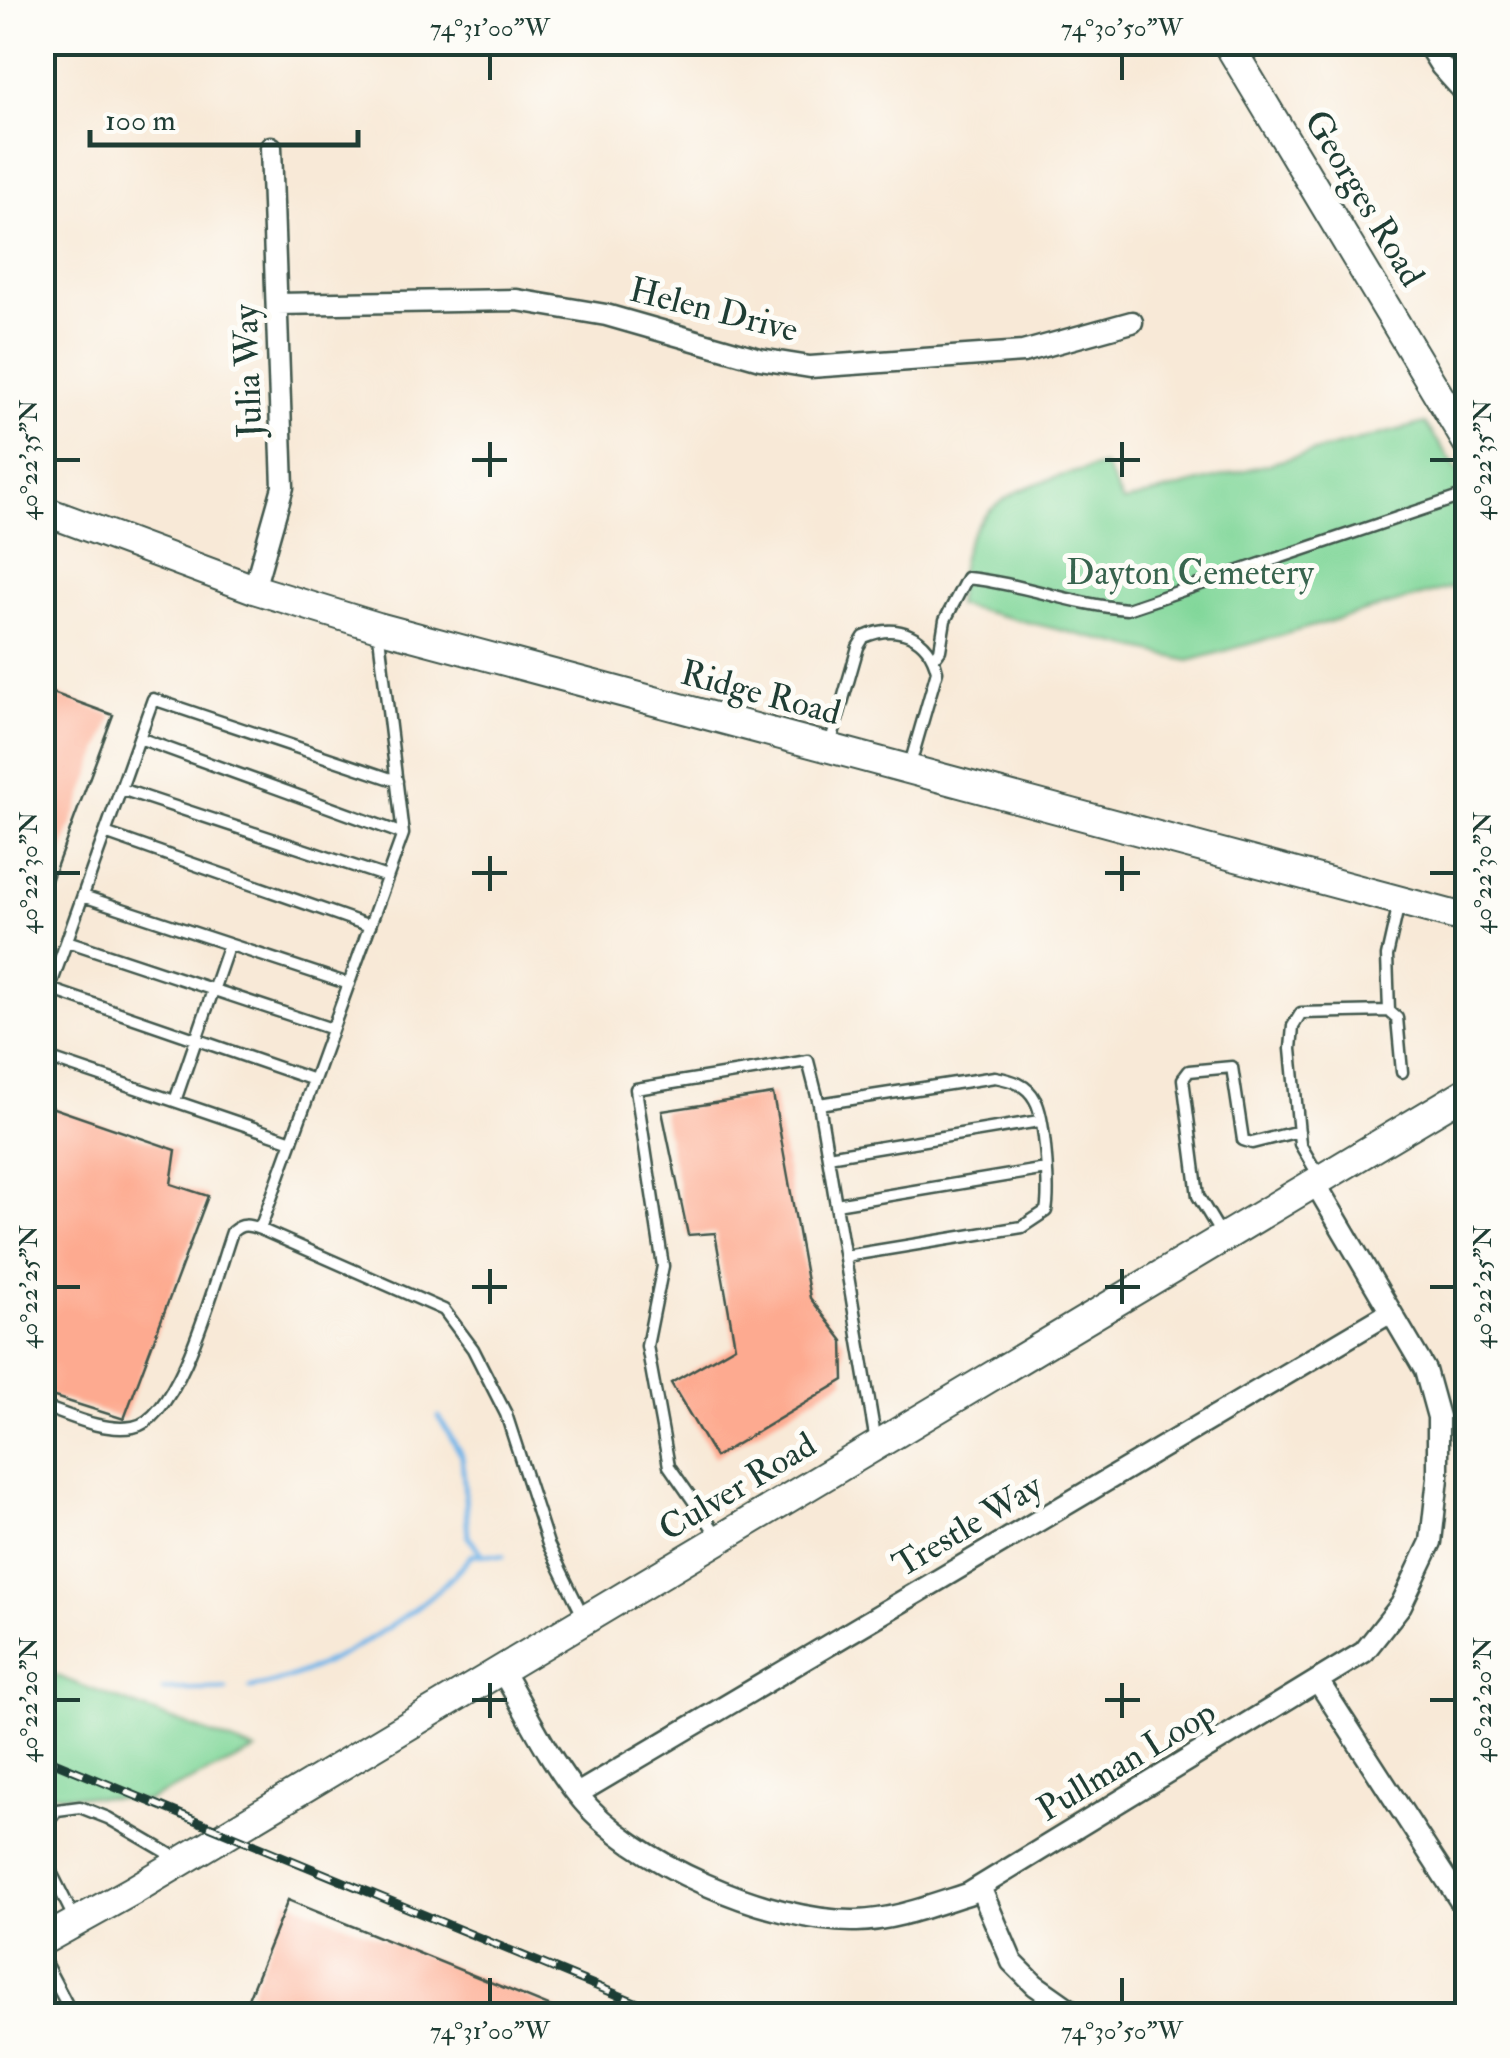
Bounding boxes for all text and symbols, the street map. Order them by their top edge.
text: 74°31'00"W [430,13,552,44]
text: 74°30'50"W [1061,13,1184,44]
scale bar [90,85,358,147]
text: 100 m [105,102,176,139]
street label: Georges Road [1294,102,1434,295]
street label: Helen Drive [625,268,803,352]
street label: Julia Way [224,303,272,439]
text: 40°22'35"N [14,399,45,520]
text: 40°22'35"N [1468,399,1499,520]
park label: Dayton Cemetery [1066,551,1314,595]
street label: Ridge Road [676,651,846,735]
text: 40°22'30"N [14,811,45,934]
text: 40°22'30"N [1468,811,1499,934]
text: 40°22'25"N [14,1225,45,1349]
text: 40°22'25"N [1468,1225,1499,1349]
street label: Culver Road [651,1423,824,1551]
street label: Trestle Way [885,1464,1050,1587]
text: 40°22'20"N [14,1637,45,1763]
text: 40°22'20"N [1468,1637,1499,1763]
street label: Pullman Loop [1029,1690,1224,1831]
text: 74°31'00"W [430,2016,552,2047]
text: 74°30'50"W [1061,2016,1184,2047]

